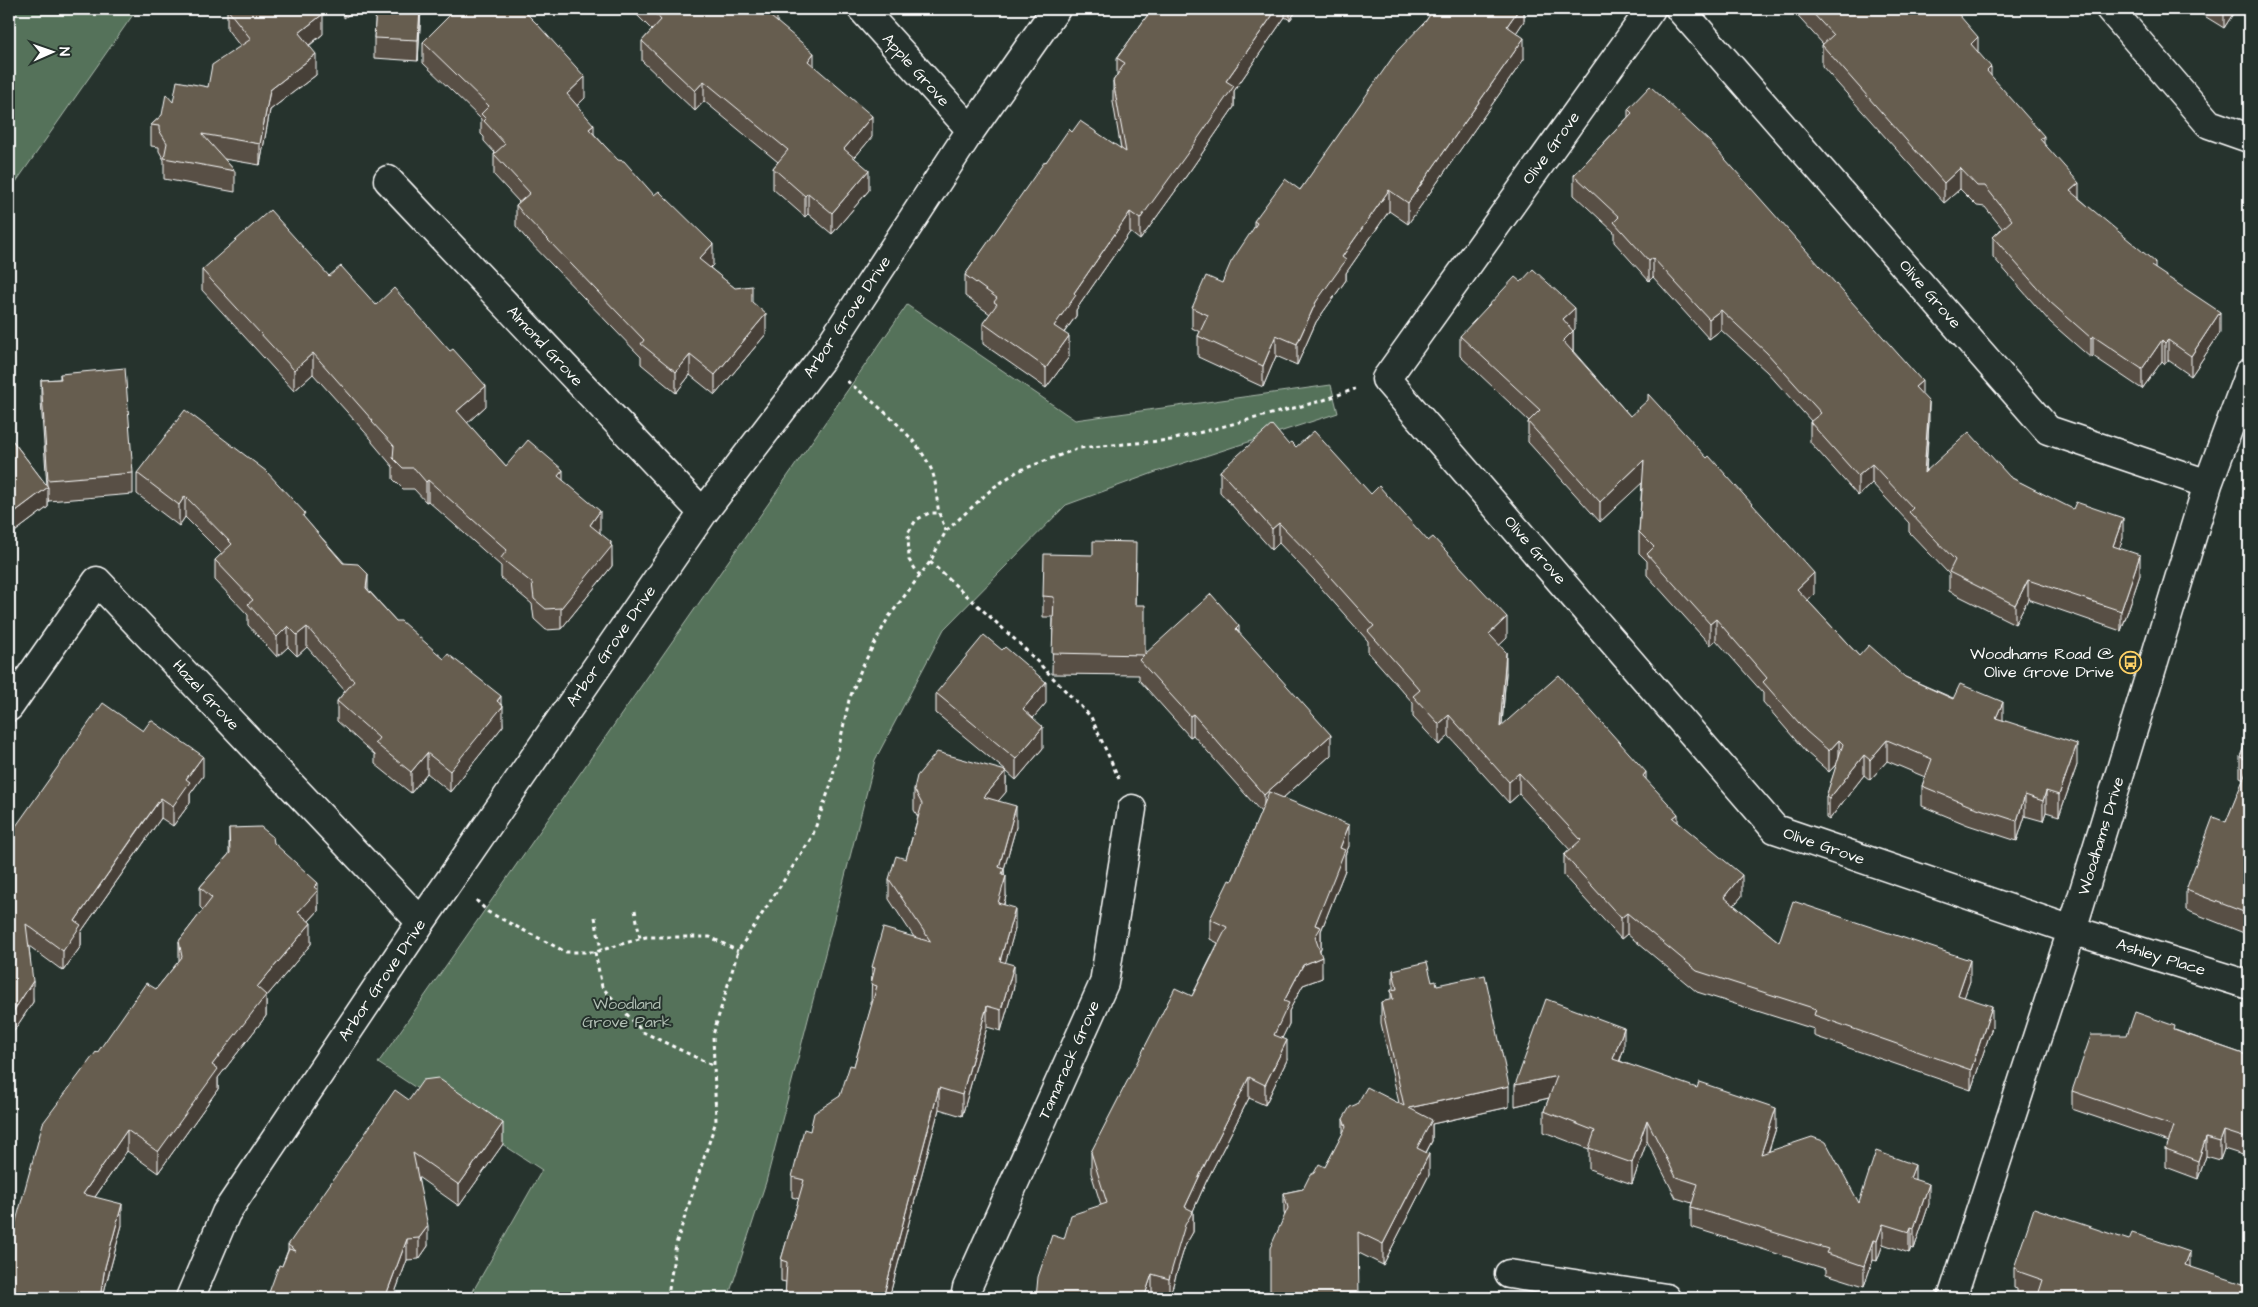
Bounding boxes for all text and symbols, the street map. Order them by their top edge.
north arrow [28,28,78,78]
street label: Apple Grove [877,29,955,112]
text: N [54,47,74,57]
street label: Olive Grove [1517,107,1585,189]
street label: Arbor Grove Drive [798,251,896,382]
street label: Olive Grove [1894,255,1966,334]
street label: Almond Grove [502,301,588,391]
street label: Olive Grove [1499,511,1571,590]
street label: Arbor Grove Drive [561,581,661,711]
place label: Woodhams Road @ Olive Grove Drive [1970,643,2114,683]
bus stop icon: Woodhams Road @ Olive Grove Drive [2118,651,2142,675]
street label: Hazel Grove [168,655,245,735]
street label: Woodhams Drive [2073,774,2130,898]
street label: Olive Grove [1780,822,1868,870]
street label: Arbor Grove Drive [333,914,431,1045]
street label: Ashley Place [2113,933,2209,982]
park label: Woodland Grove Park [582,993,672,1033]
street label: Tamarack Grove [1033,997,1105,1123]

